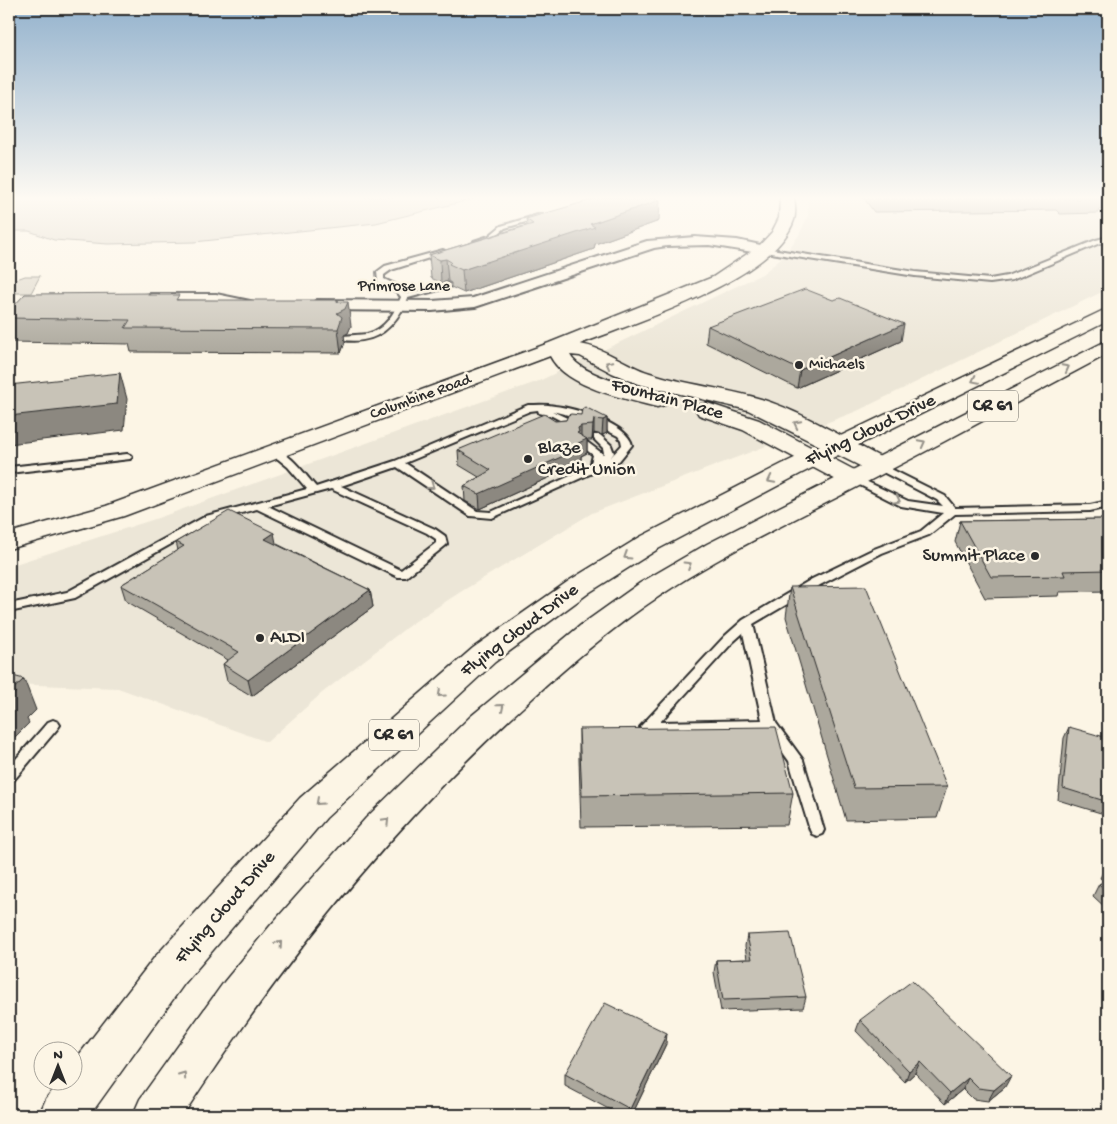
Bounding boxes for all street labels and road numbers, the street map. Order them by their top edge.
street label: Primrose Lane [357,278,451,297]
street label: Columbine Road [368,370,476,425]
street label: Fountain Place [608,374,726,426]
street label: Flying Cloud Drive [801,389,940,473]
road number: CR 61 [968,391,1018,422]
street label: Flying Cloud Drive [456,579,584,684]
road number: CR 61 [369,720,419,750]
street label: Flying Cloud Drive [170,847,281,970]

